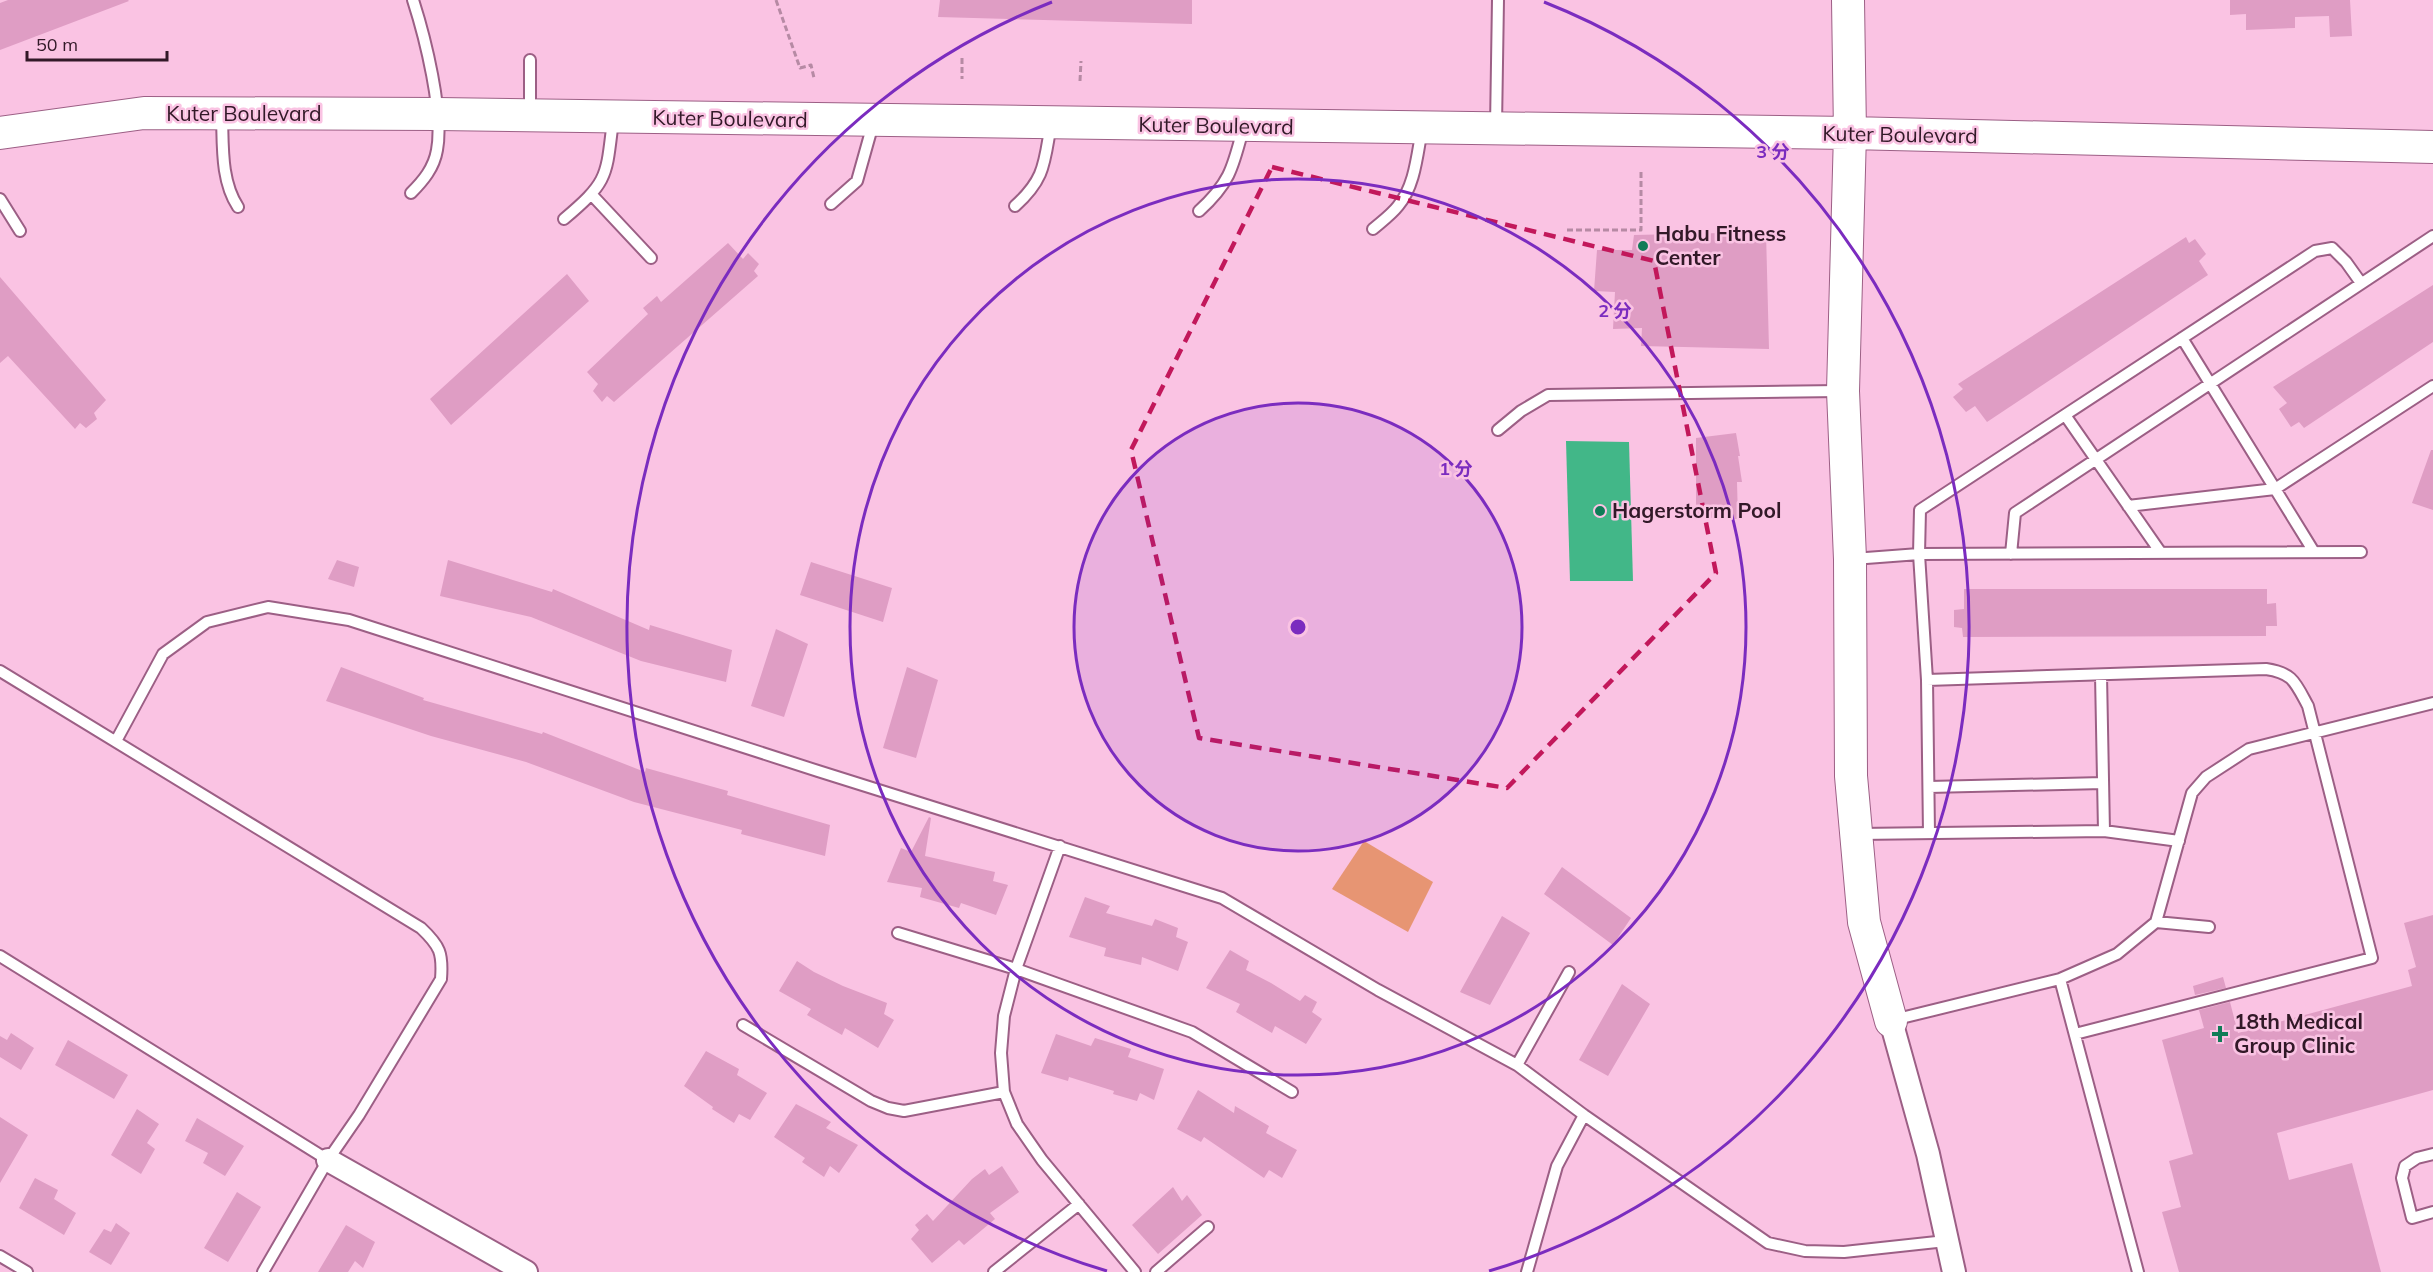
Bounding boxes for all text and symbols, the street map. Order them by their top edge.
scale bar [27,24,166,62]
text: 50 m [36,33,78,56]
street label: Kuter Boulevard [166,100,322,126]
street label: Kuter Boulevard [652,104,808,132]
street label: Kuter Boulevard [1138,111,1294,139]
street label: Kuter Boulevard [1822,120,1978,148]
text: 3 分 [1756,140,1790,163]
place label: Habu Fitness Center [1655,220,1786,270]
marker: Habu Fitness Center [1636,239,1650,253]
text: 2 分 [1598,299,1632,322]
text: 1 分 [1439,457,1473,480]
place label: Hagerstorm Pool [1612,497,1781,523]
marker: Hagerstorm Pool [1593,504,1607,518]
centre of rings [1288,617,1308,637]
place label: 18th Medical Group Clinic [2234,1008,2363,1058]
marker: 18th Medical Group Clinic [2211,1025,2229,1043]

